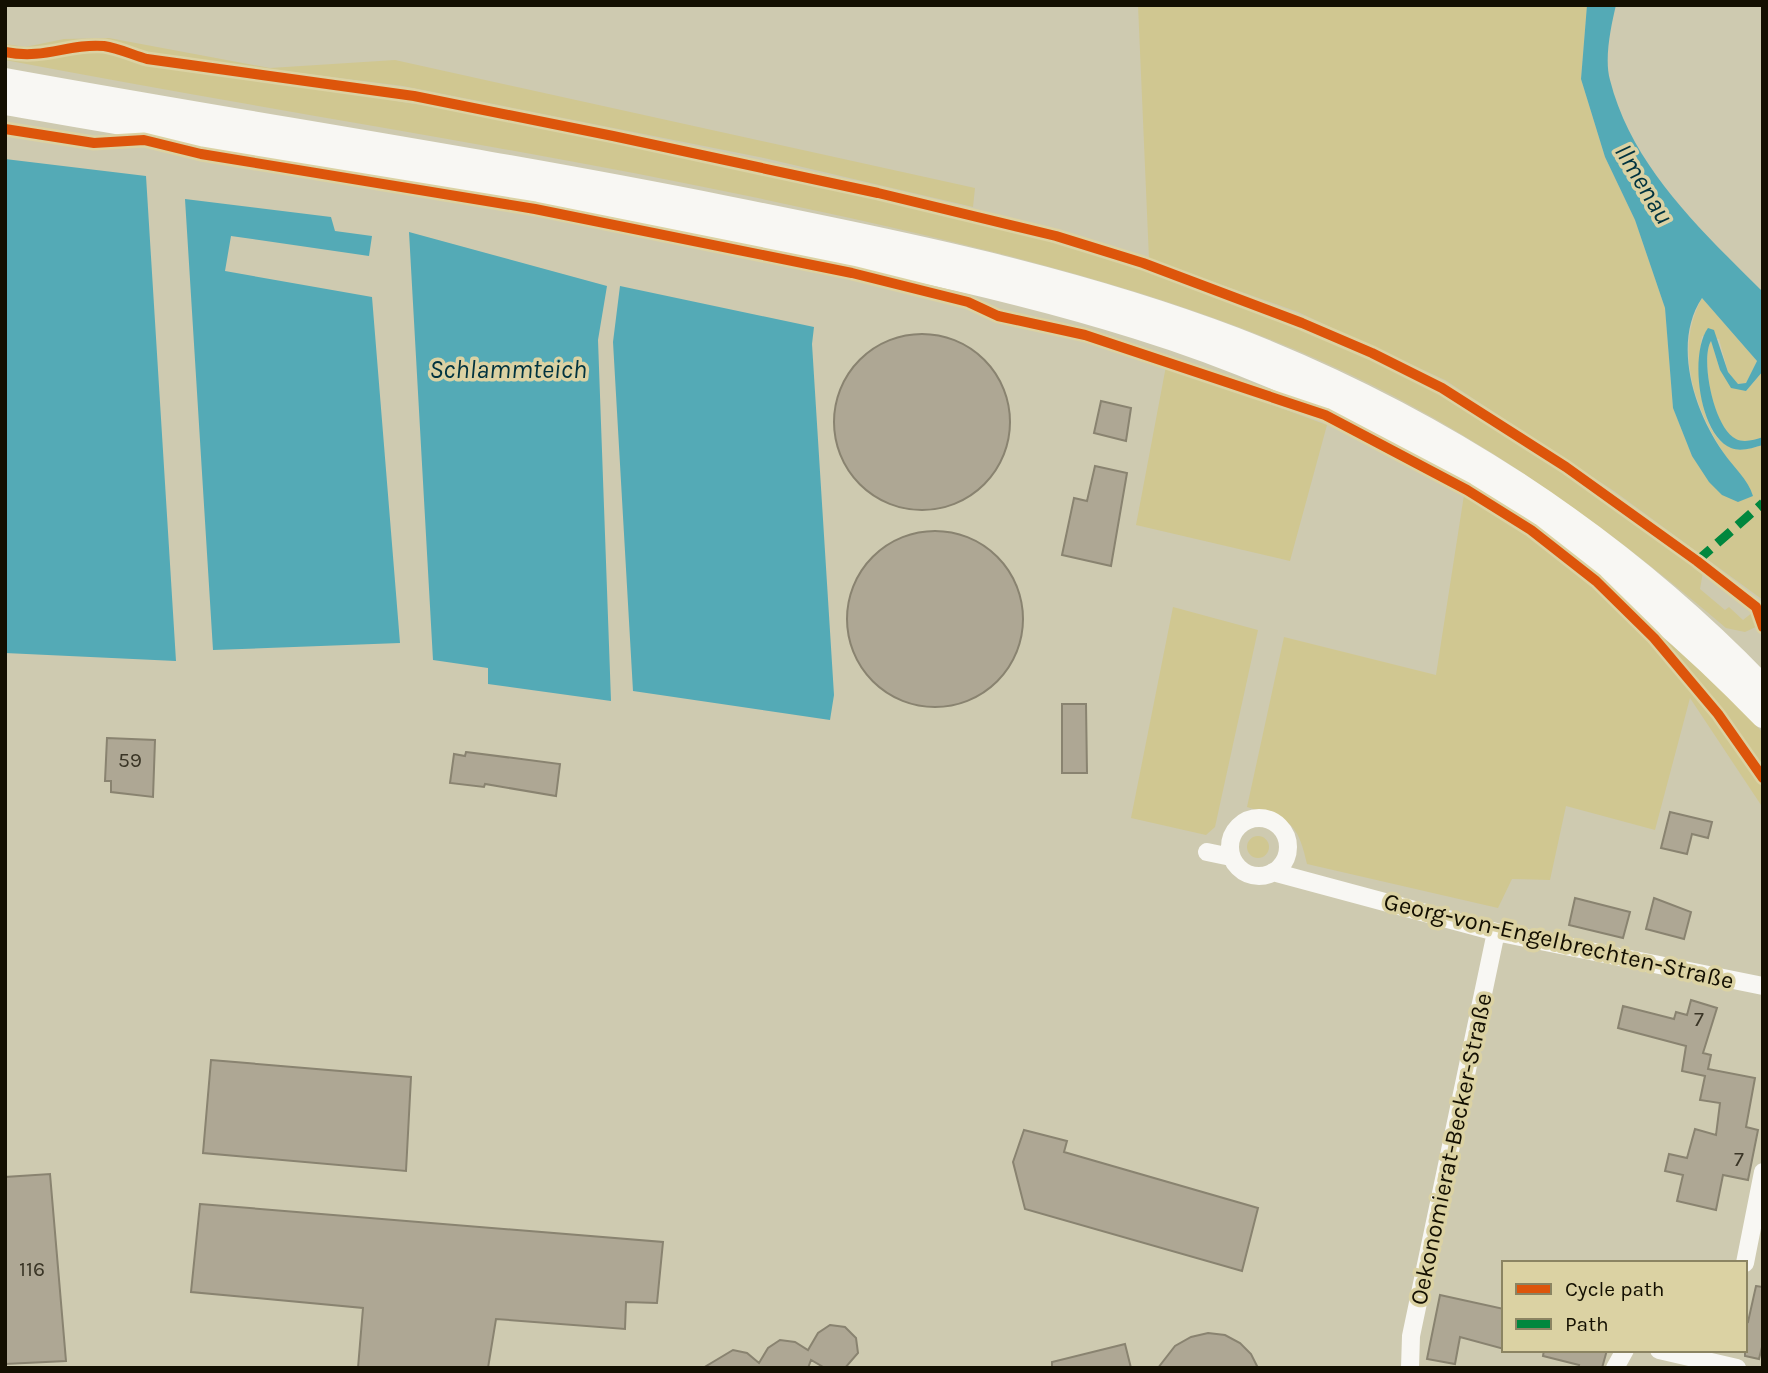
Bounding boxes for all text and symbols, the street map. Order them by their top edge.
water label: Ilmenau [1608,138,1680,230]
water label: Schlammteich [429,354,587,385]
house number: 59 [118,748,142,772]
street label: Georg-von-Engelbrechten-Straße [1381,887,1737,995]
street label: Oekonomierat-Becker-Straße [1404,990,1498,1308]
house number: 7 [1694,1007,1704,1031]
house number: 7 [1734,1147,1744,1171]
house number: 116 [19,1257,45,1281]
legend [1502,1261,1747,1352]
text: Cycle path [1565,1277,1665,1301]
text: Path [1565,1312,1609,1336]

